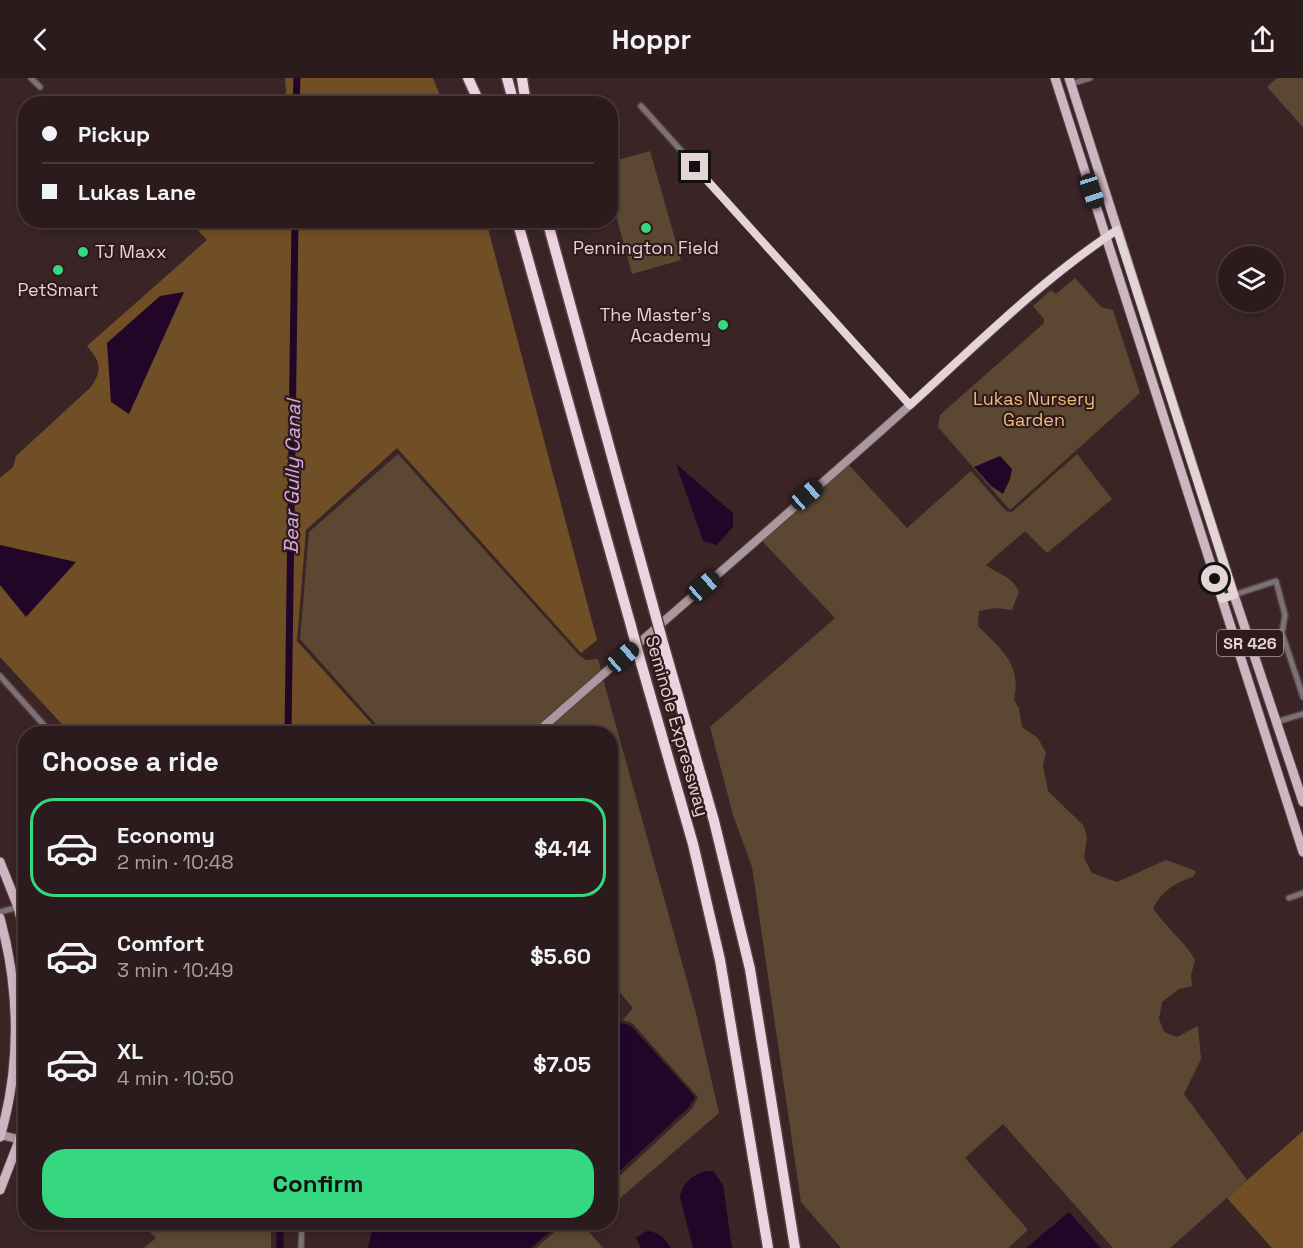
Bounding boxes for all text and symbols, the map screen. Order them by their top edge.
text: Hoppr [612,22,691,57]
icon: back [24,23,57,56]
icon: share [1246,23,1279,56]
text: Pickup [78,120,150,148]
route end [681,153,708,180]
car [1078,171,1106,211]
text: Lukas Lane [78,178,196,206]
marker: Pennington Field [639,221,653,235]
place label: Pennington Field [573,236,719,259]
place label: TJ Maxx [95,240,167,263]
marker: TJ Maxx [76,245,90,259]
map controls [1218,246,1284,312]
button: layers [1218,246,1284,312]
marker: PetSmart [51,263,65,277]
place label: PetSmart [17,278,99,301]
place label: The Master's Academy [600,303,711,347]
marker: The Master's Academy [716,318,730,332]
park label: Lukas Nursery Garden [973,387,1095,431]
water label: Bear Gully Canal [278,397,306,555]
car [788,476,826,514]
route start [1201,565,1228,592]
car [685,567,723,605]
road number: SR 426 [1217,630,1283,656]
street label: Seminole Expressway [641,633,714,819]
car [604,638,642,676]
text: Choose a ride [42,744,219,779]
icon: car [45,821,99,875]
text: Economy [117,821,215,849]
text: $4.14 [534,834,591,862]
text: 2 min · 10:48 [117,849,234,875]
icon: car [45,929,99,983]
text: Comfort [117,929,205,957]
text: $5.60 [530,942,591,970]
text: 3 min · 10:49 [117,957,234,983]
icon: car [45,1037,99,1091]
text: XL [117,1037,143,1065]
text: $7.05 [533,1050,591,1078]
text: 4 min · 10:50 [117,1065,234,1091]
button: Confirm [42,1149,594,1218]

